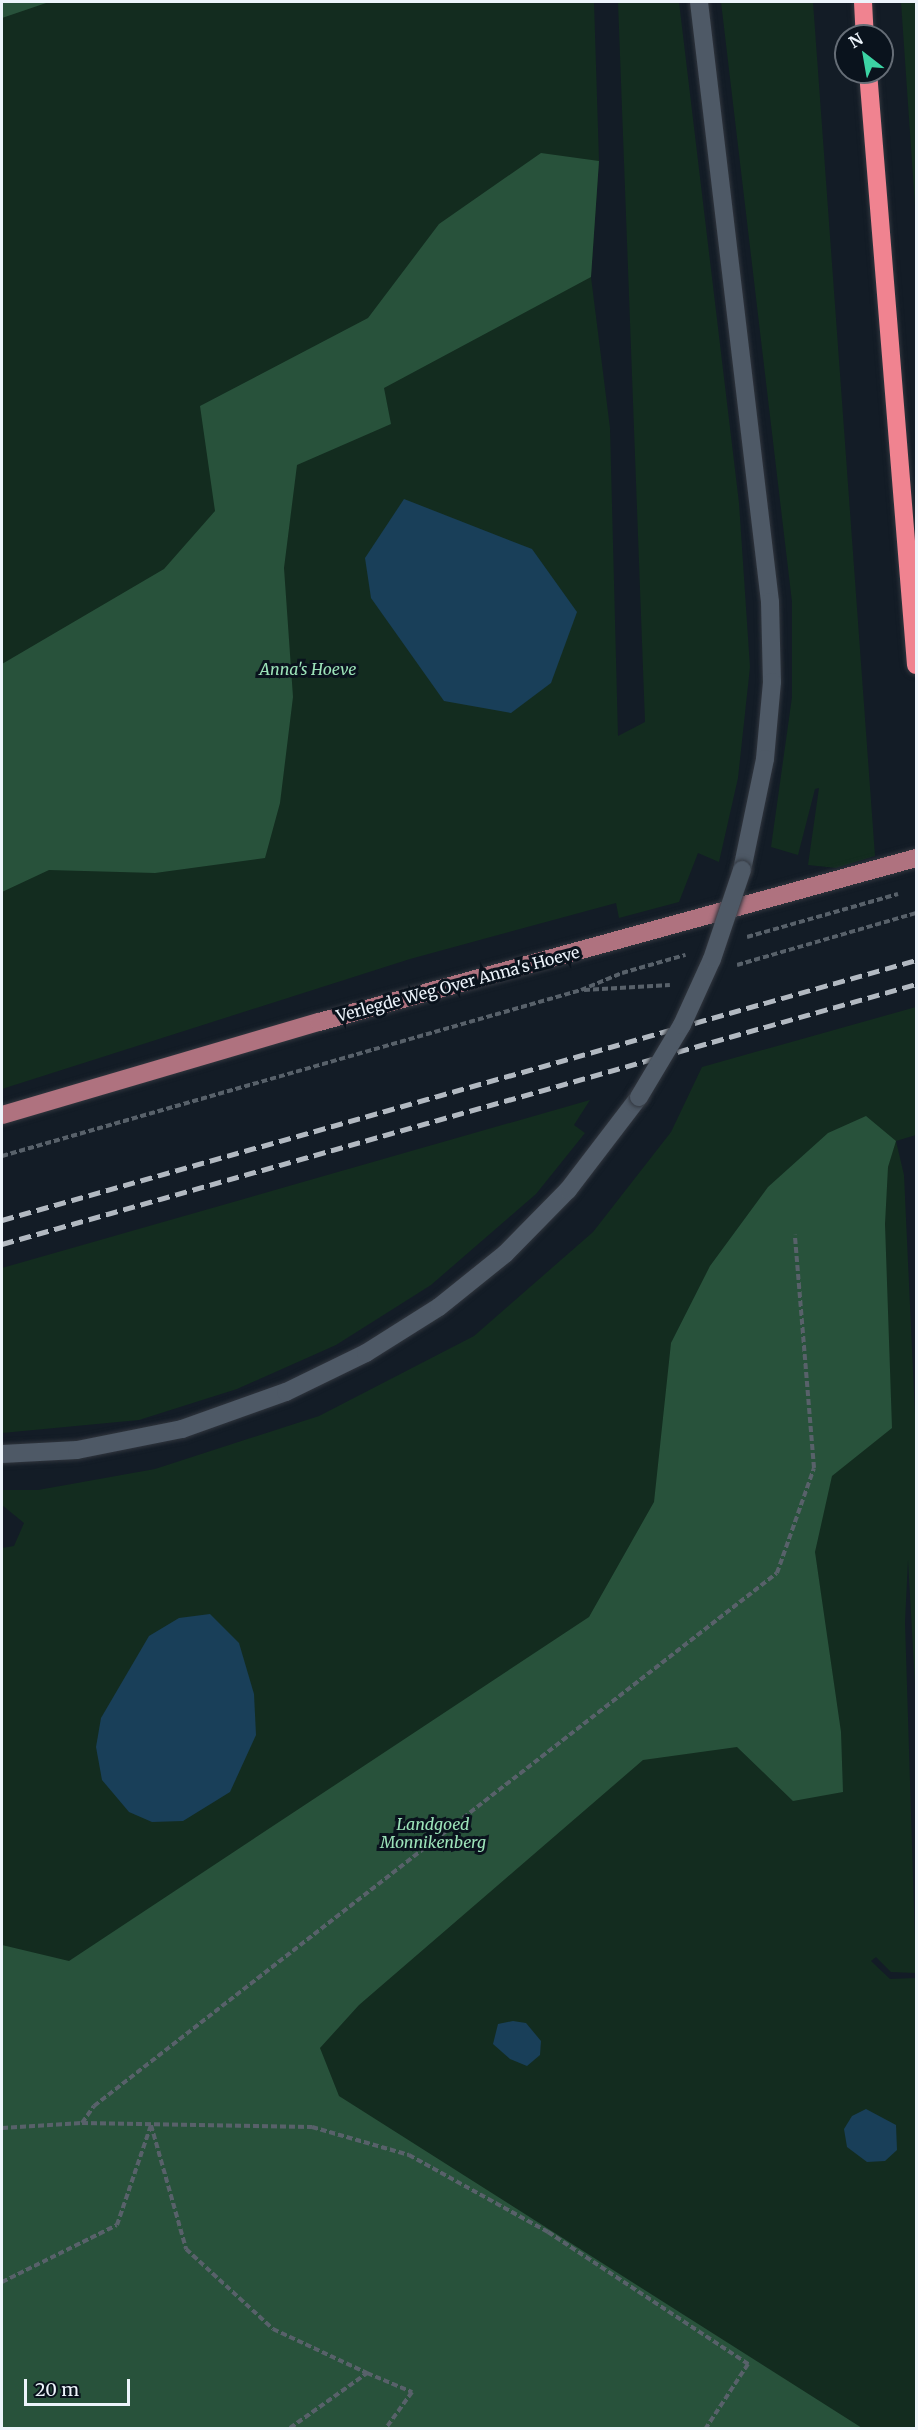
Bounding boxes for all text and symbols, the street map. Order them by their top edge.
north arrow [834,24,894,84]
text: N [845,28,866,52]
park label: Anna's Hoeve [259,659,357,679]
street label: Verlegde Weg Over Anna's Hoeve [334,942,582,1026]
park label: Landgoed Monnikenberg [380,1814,486,1852]
scale bar [27,2367,134,2405]
text: 20 m [35,2378,79,2401]

